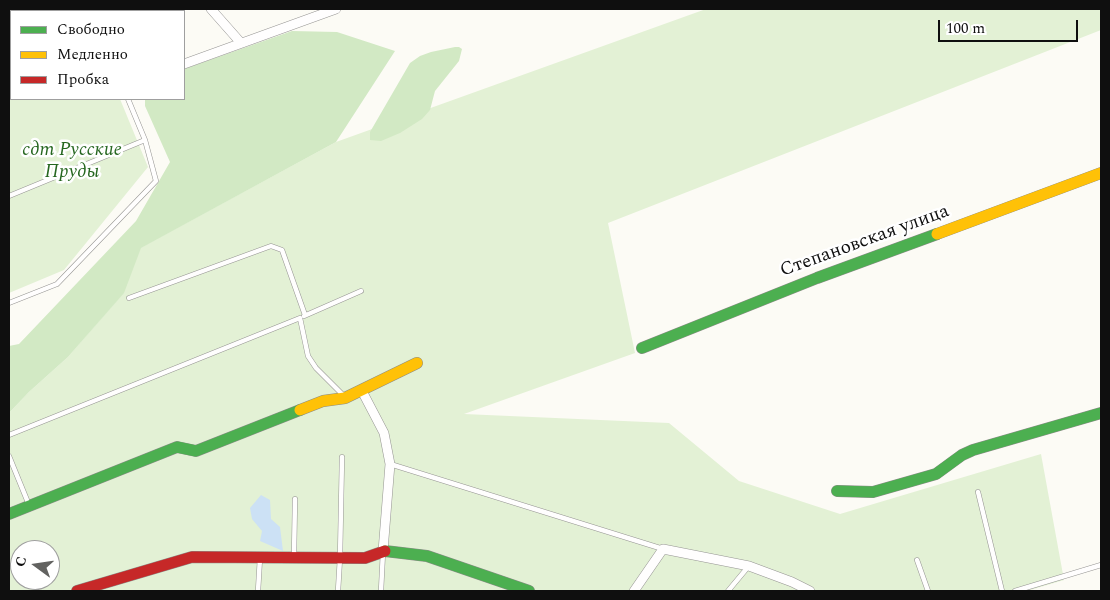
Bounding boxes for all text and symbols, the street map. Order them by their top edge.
legend [10,10,185,100]
scale bar [940,10,1080,42]
text: 100 m [946,17,985,40]
text: Свободно [57,18,125,41]
text: Медленно [57,43,128,66]
text: Пробка [57,68,109,91]
park label: сдт Русские Пруды [22,140,122,184]
street label: Степановская улица [777,201,953,283]
north arrow [10,540,60,590]
text: С [10,554,32,569]

